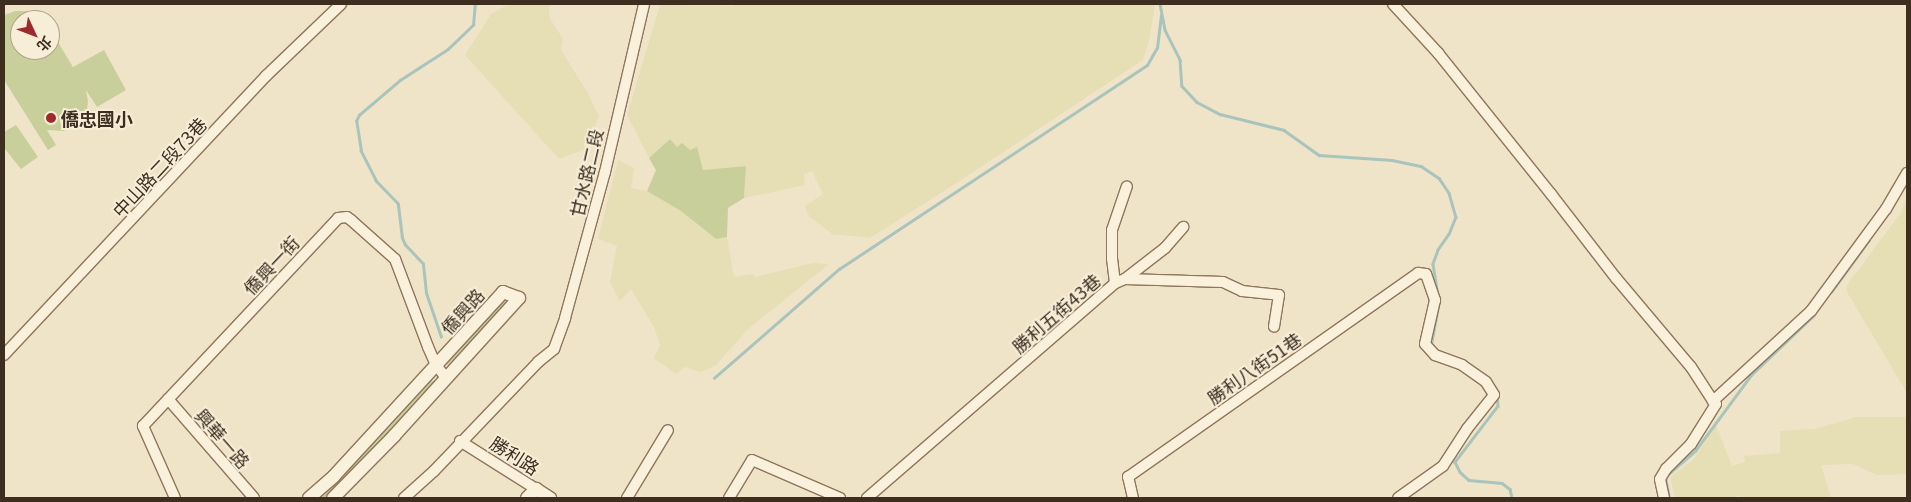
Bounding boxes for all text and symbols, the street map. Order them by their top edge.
north arrow [10,10,60,60]
text: 北 [33,33,57,56]
place label: 僑忠國小 [61,107,133,129]
marker: 僑忠國小 [45,112,57,124]
street label: 中山路二段73巷 [107,113,211,221]
street label: 甘水路二段 [565,127,607,219]
street label: 僑興一街 [239,231,303,299]
street label: 勝利五街43巷 [1007,269,1105,357]
street label: 僑興路 [436,284,488,338]
street label: 勝利八街51巷 [1203,328,1305,408]
street label: 興華一路 [191,404,255,472]
street label: 勝利路 [486,431,544,479]

